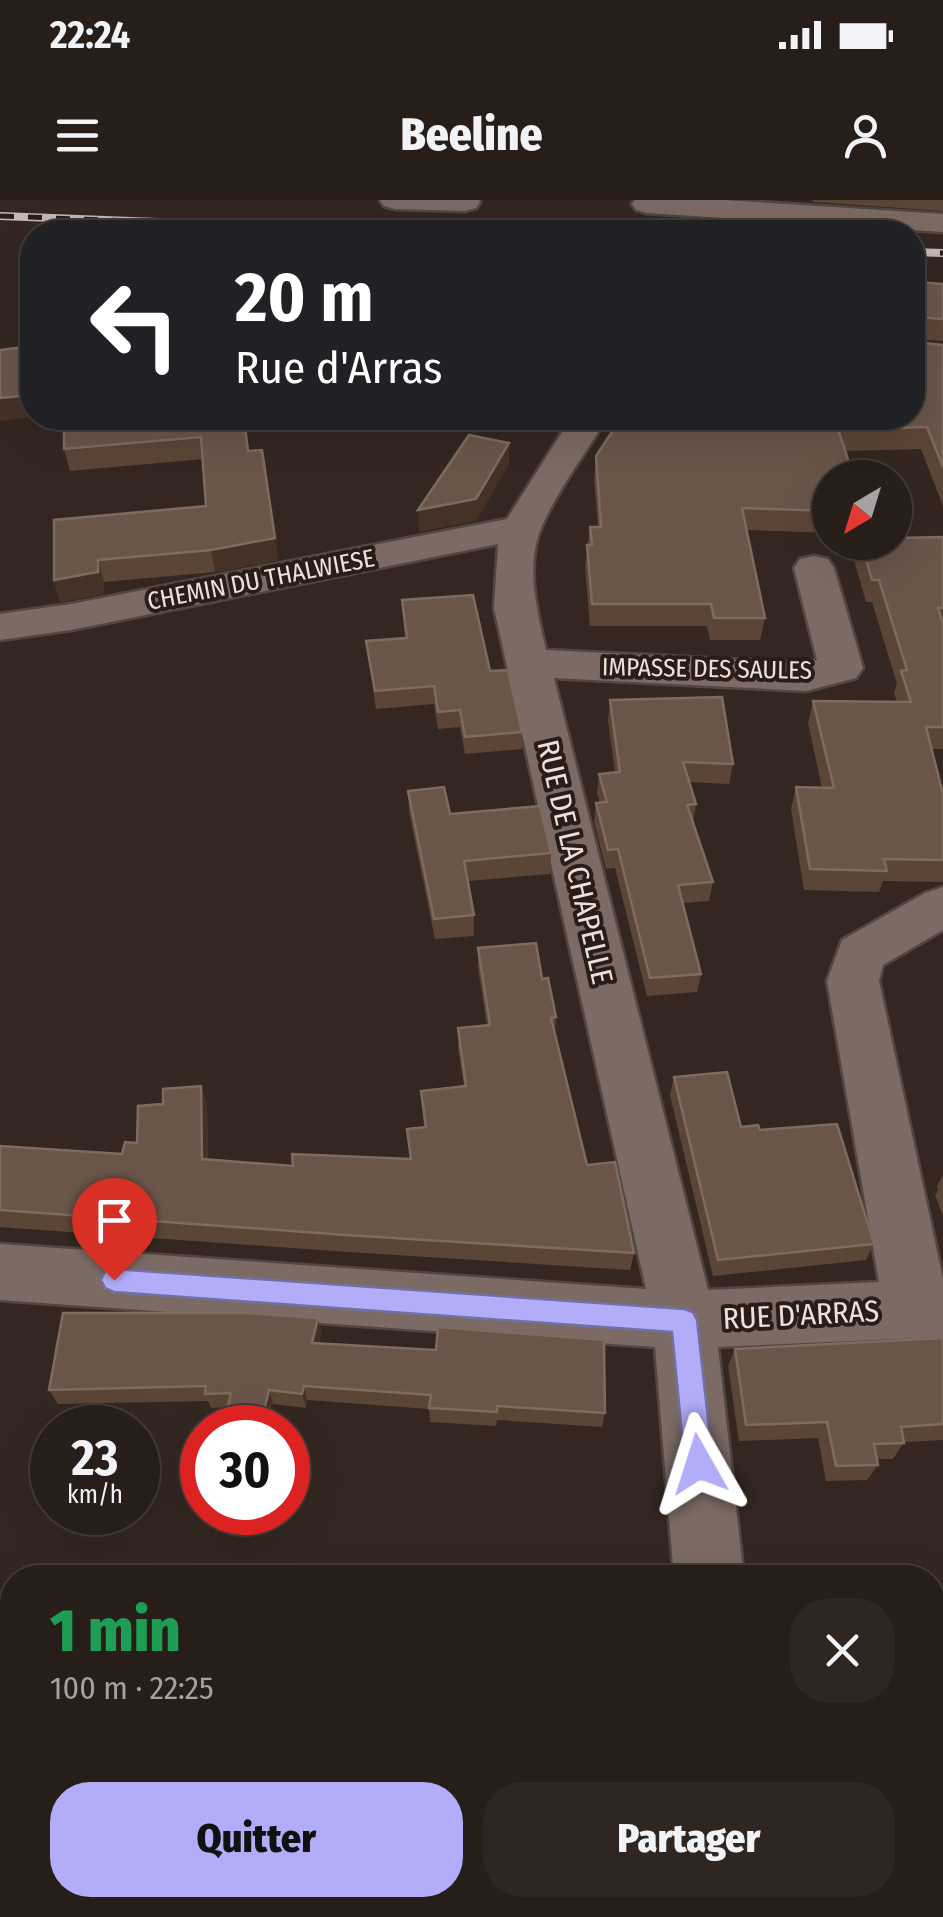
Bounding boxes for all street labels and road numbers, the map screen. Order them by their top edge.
street label: CHEMIN DU THALWIESE [145,543,377,617]
street label: IMPASSE DES SAULES [602,652,812,686]
street label: RUE DE LA CHAPELLE [529,737,621,987]
street label: RUE D'ARRAS [722,1293,880,1337]

